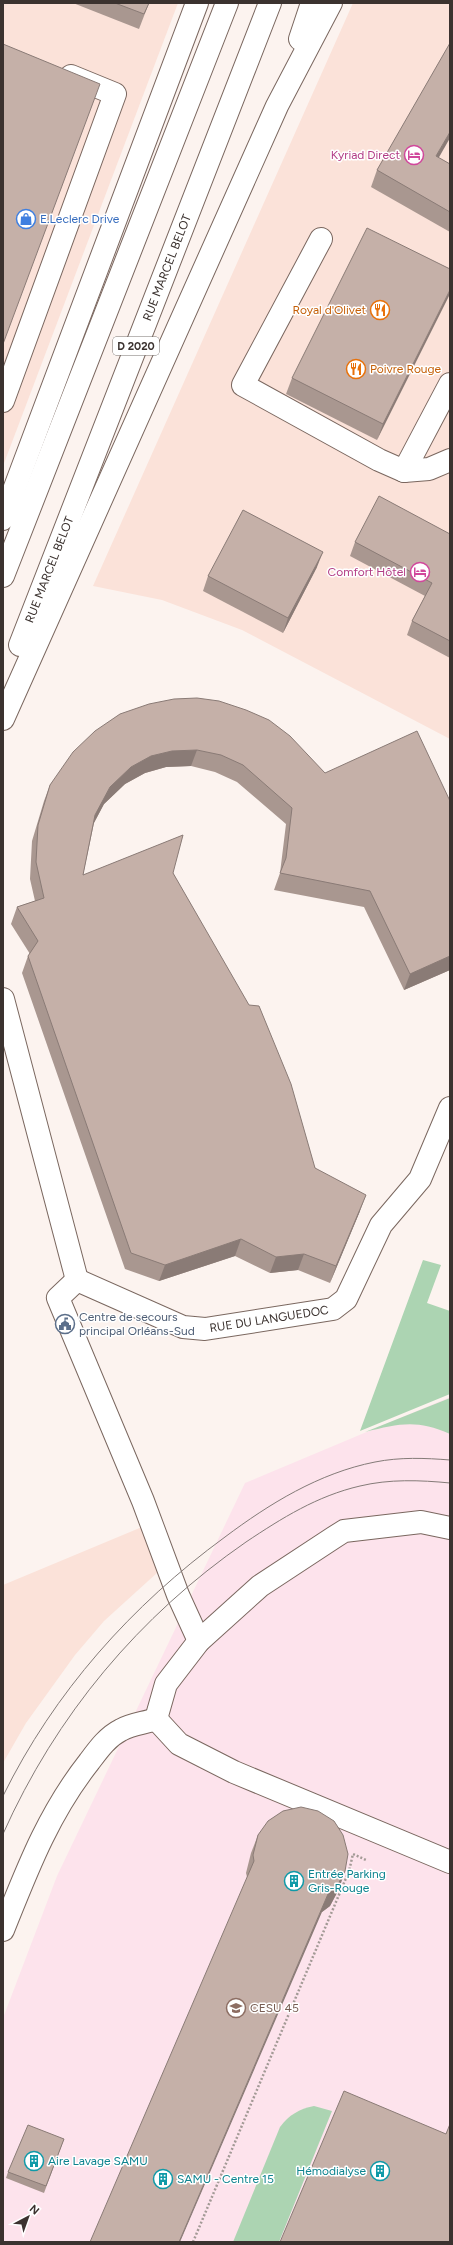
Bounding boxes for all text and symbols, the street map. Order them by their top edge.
hotel icon: Kyriad Direct [403,144,425,166]
place label: Kyriad Direct [331,148,400,162]
shop icon: E.Leclerc Drive [15,208,37,230]
place label: E.Leclerc Drive [40,212,120,226]
street label: RUE MARCEL BELOT [140,212,194,323]
restaurant icon: Royal d'Olivet [369,299,391,321]
place label: Royal d'Olivet [292,303,366,317]
road number: D 2020 [113,337,159,355]
restaurant icon: Poivre Rouge [345,358,367,380]
place label: Poivre Rouge [370,362,442,376]
street label: RUE MARCEL BELOT [22,514,77,625]
hotel icon: Comfort Hôtel [409,561,431,583]
place label: Comfort Hôtel [328,565,406,579]
street label: RUE DU LANGUEDOC [208,1303,330,1335]
place label: Centre de secours principal Orléans-Sud [79,1310,195,1338]
public building icon: Centre de secours principal Orléans-Sud [54,1313,76,1335]
place label: Entrée Parking Gris-Rouge [308,1867,386,1895]
building icon: Entrée Parking Gris-Rouge [283,1870,305,1892]
school or university icon: CESU 45 [225,1997,247,2019]
place label: CESU 45 [250,2001,299,2015]
building icon: Aire Lavage SAMU [23,2150,45,2172]
place label: Aire Lavage SAMU [48,2154,148,2168]
building icon: Hémodialyse [369,2160,391,2182]
place label: Hémodialyse [296,2164,366,2178]
building icon: SAMU - Centre 15 [152,2168,174,2190]
place label: SAMU - Centre 15 [177,2172,274,2186]
north arrow [8,2197,48,2237]
text: N [27,2202,42,2218]

